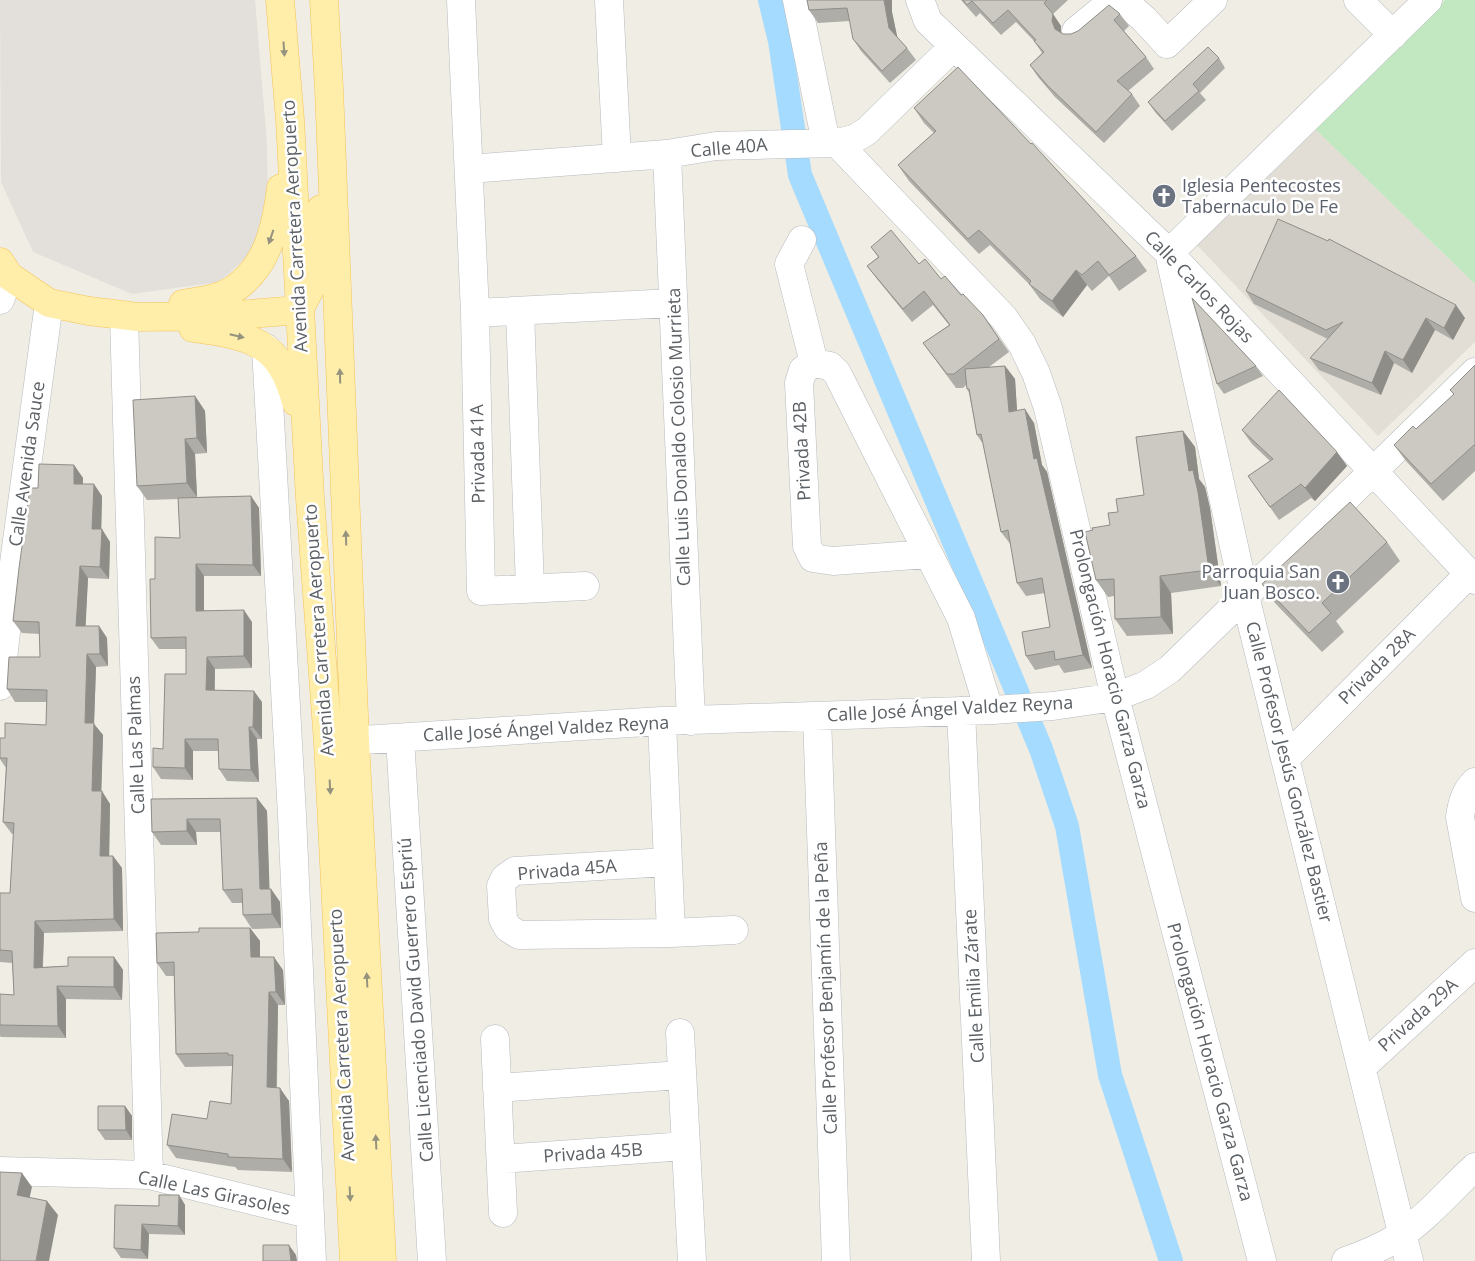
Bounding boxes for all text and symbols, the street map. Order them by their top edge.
one-way arrow [280,41,288,57]
street label: Avenida Carretera Aeropuerto [275,99,313,353]
street label: Calle 40A [689,132,769,162]
place label: Iglesia Pentecostes Tabernaculo De Fe [1182,173,1341,218]
church icon: Iglesia Pentecostes Tabernaculo De Fe [1151,183,1177,209]
street label: Calle Carlos Rojas [1140,225,1260,348]
one-way arrow [267,230,275,245]
street label: Calle Luis Donaldo Colosio Murrieta [661,287,695,587]
one-way arrow [229,332,244,340]
one-way arrow [336,368,344,384]
street label: Calle Avenida Sauce [3,380,49,548]
street label: Privada 42B [786,401,816,501]
street label: Privada 41A [464,404,490,504]
street label: Avenida Carretera Aeropuerto [297,503,339,757]
street label: Prolongación Horacio Garza Garza [1065,526,1157,811]
one-way arrow [342,530,350,546]
place label: Parroquia San Juan Bosco. [1201,559,1320,604]
church icon: Parroquia San Juan Bosco. [1325,569,1351,595]
street label: Calle Profesor Jesús González Bastier [1241,619,1339,925]
street label: Privada 28A [1333,621,1420,709]
street label: Calle Las Palmas [121,675,149,815]
street label: Calle José Ángel Valdez Reyna [826,690,1074,726]
street label: Calle José Ángel Valdez Reyna [422,710,670,746]
one-way arrow [326,779,334,795]
street label: Calle Licenciado David Guerrero Espriú [392,837,438,1163]
street label: Calle Profesor Benjamín de la Peña [808,841,842,1135]
street label: Privada 45A [516,853,618,885]
street label: Avenida Carretera Aeropuerto [322,908,360,1162]
street label: Calle Emilia Zárate [957,908,989,1064]
street label: Prolongación Horacio Garza Garza [1162,920,1260,1204]
one-way arrow [363,972,371,988]
street label: Privada 29A [1372,972,1463,1056]
one-way arrow [372,1134,380,1150]
street label: Privada 45B [542,1137,643,1167]
street label: Calle Las Girasoles [136,1164,293,1220]
one-way arrow [347,1186,355,1202]

